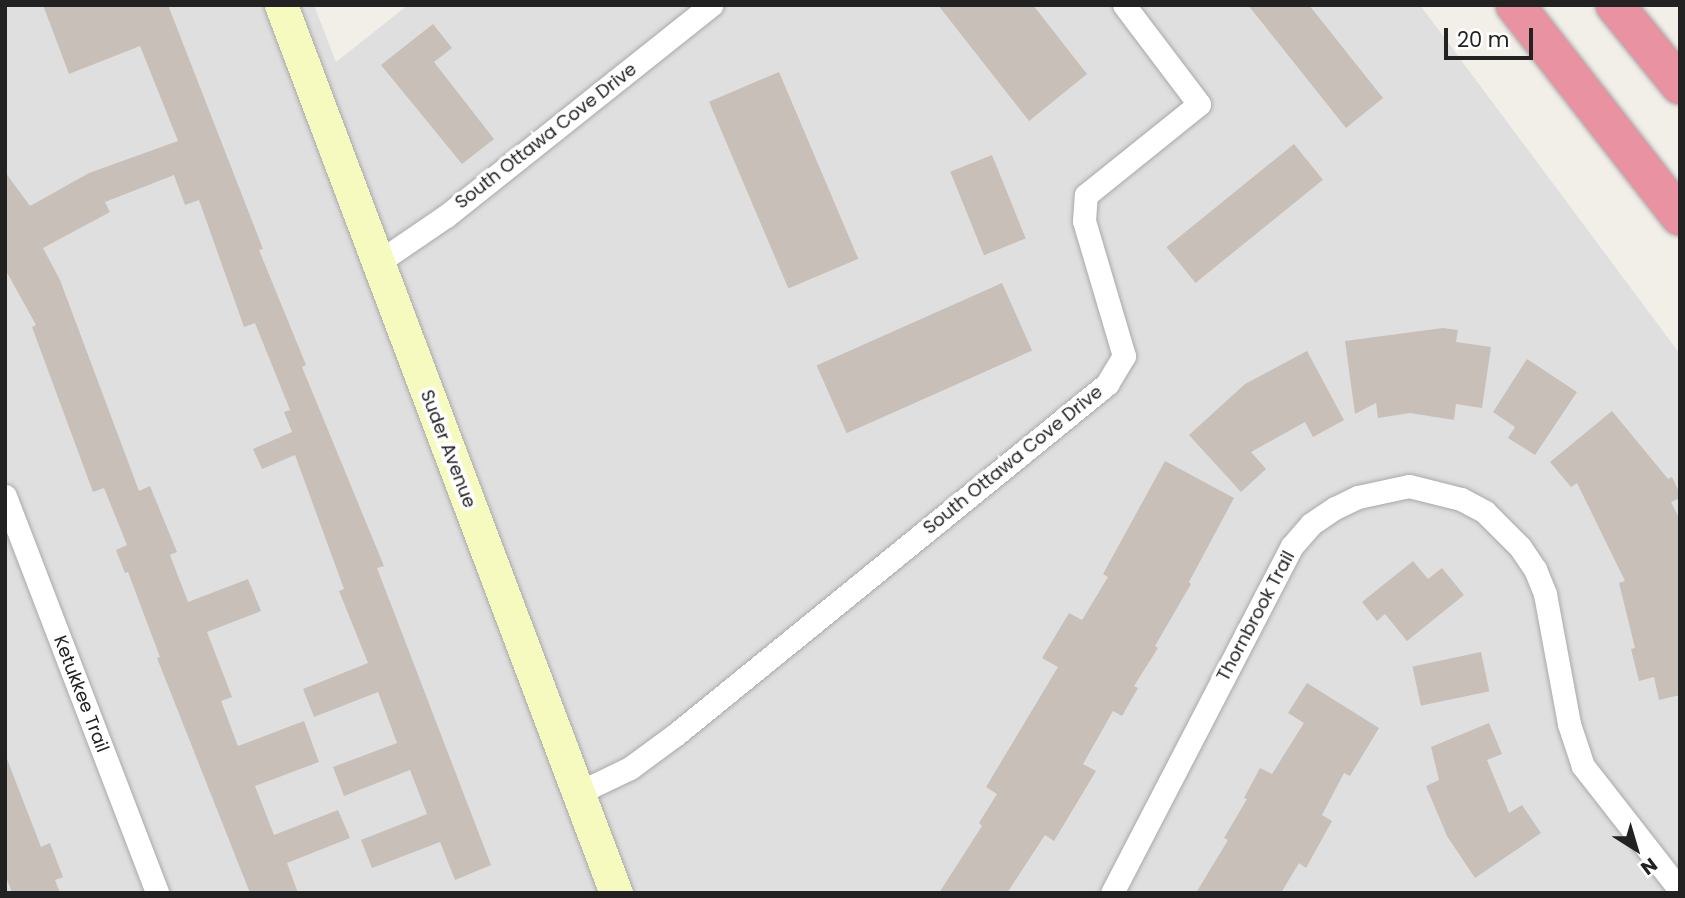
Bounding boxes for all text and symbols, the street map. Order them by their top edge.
scale bar [1447,14,1536,58]
text: 20 m [1457,25,1510,54]
street label: South Ottawa Cove Drive [451,58,641,214]
street label: South Ottawa Cove Drive [919,381,1107,539]
street label: Suder Avenue [416,387,480,511]
street label: Thornbrook Trail [1213,547,1299,685]
street label: Ketukkee Trail [49,633,113,755]
north arrow [1601,814,1671,884]
text: N [1635,851,1663,881]

